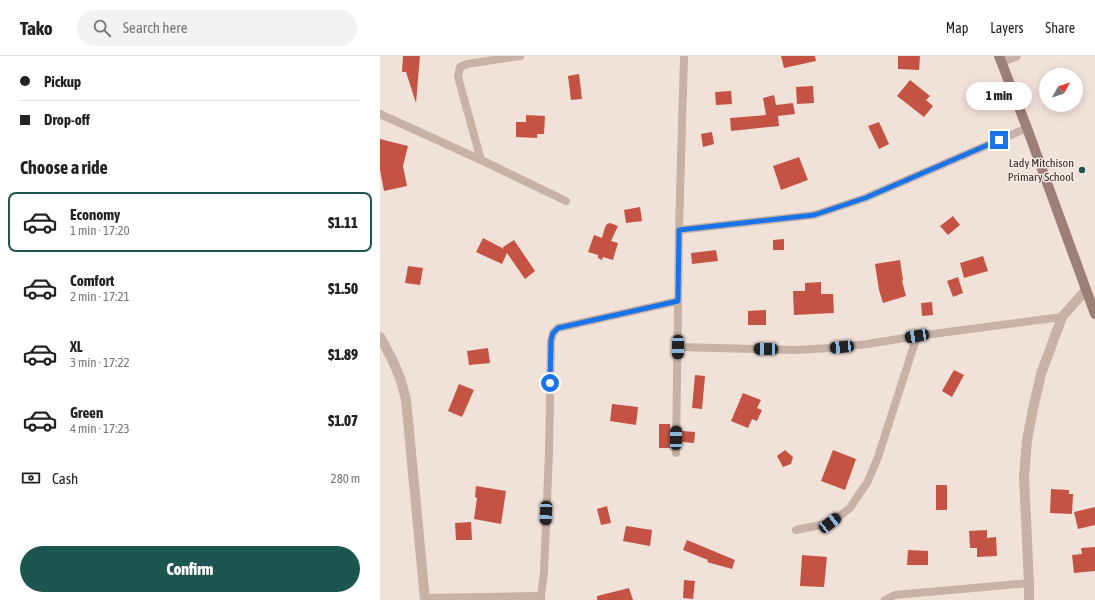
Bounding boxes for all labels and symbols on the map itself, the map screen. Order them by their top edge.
north arrow [1039,68,1083,112]
callout: 1 min [966,82,1032,110]
route end [990,131,1008,149]
place label: Lady Mitchison Primary School [1008,156,1075,184]
marker: Lady Mitchison Primary School [1077,165,1087,175]
car [904,328,930,344]
car [672,335,684,359]
car [830,340,854,354]
car [754,343,778,355]
route start [541,374,559,392]
car [670,426,682,450]
car [540,501,552,525]
car [817,511,843,535]

